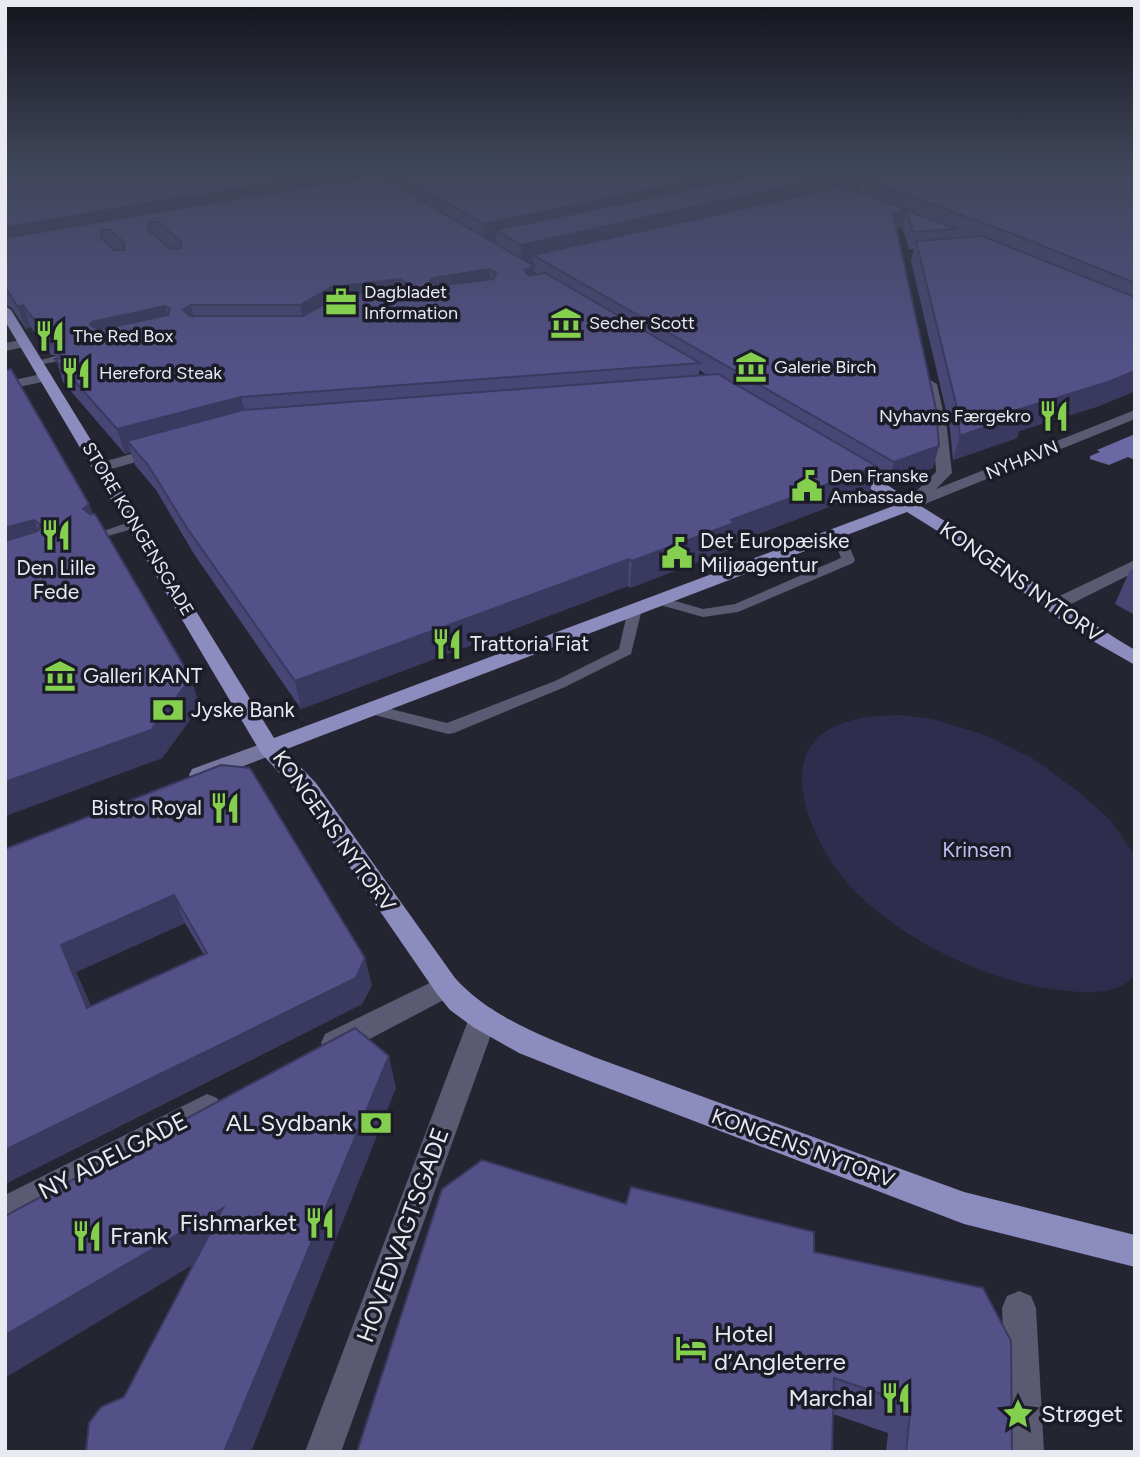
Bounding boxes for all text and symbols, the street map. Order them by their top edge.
place label: Dagbladet Information [364,281,458,324]
office icon: Dagbladet Information [324,285,358,319]
museum icon: Secher Scott [549,306,583,340]
place label: Secher Scott [589,312,695,334]
restaurant icon: The Red Box [33,319,67,353]
place label: The Red Box [73,325,174,347]
museum icon: Galerie Birch [734,350,768,384]
restaurant icon: Hereford Steak [59,356,93,390]
place label: Galerie Birch [774,356,876,378]
place label: Hereford Steak [99,362,222,384]
restaurant icon: Nyhavns Færgekro [1037,399,1071,433]
place label: Nyhavns Færgekro [879,405,1031,427]
street label: NYHAVN [983,436,1061,484]
street label: STORE KONGENSGADE [78,438,198,620]
place label: Den Franske Ambassade [830,465,929,508]
public building icon: Den Franske Ambassade [790,469,824,503]
street label: KONGENS NYTORV [935,516,1108,647]
restaurant icon: Den Lille Fede [39,518,73,552]
place label: Det Europæiske Miljøagentur [700,528,849,577]
public building icon: Det Europæiske Miljøagentur [660,536,694,570]
place label: Den Lille Fede [16,555,96,604]
restaurant icon: Trattoria Fiat [430,627,464,661]
place label: Trattoria Fiat [470,631,589,656]
museum icon: Galleri KANT [43,659,77,693]
place label: Galleri KANT [83,663,203,688]
bank icon: Jyske Bank [151,693,185,727]
place label: Jyske Bank [191,697,296,722]
street label: KONGENS NYTORV [268,745,401,916]
restaurant icon: Bistro Royal [208,791,242,825]
place label: Bistro Royal [91,795,202,820]
park label: Krinsen [942,837,1012,862]
street label: KONGENS NYTORV [708,1103,898,1192]
street label: NY ADELGADE [33,1106,192,1206]
bank icon: AL Sydbank [359,1106,393,1140]
place label: AL Sydbank [226,1108,353,1137]
street label: HOVEDVAGTSGADE [350,1124,455,1346]
restaurant icon: Fishmarket [303,1206,337,1240]
place label: Fishmarket [179,1208,297,1237]
restaurant icon: Frank [70,1219,104,1253]
place label: Frank [110,1221,169,1250]
place label: Hotel d’Angleterre [714,1319,846,1376]
hotel icon: Hotel d’Angleterre [674,1331,708,1365]
restaurant icon: Marchal [879,1381,913,1415]
place label: Marchal [788,1383,873,1412]
place icon: Strøget [1001,1397,1035,1431]
place label: Strøget [1041,1399,1123,1428]

